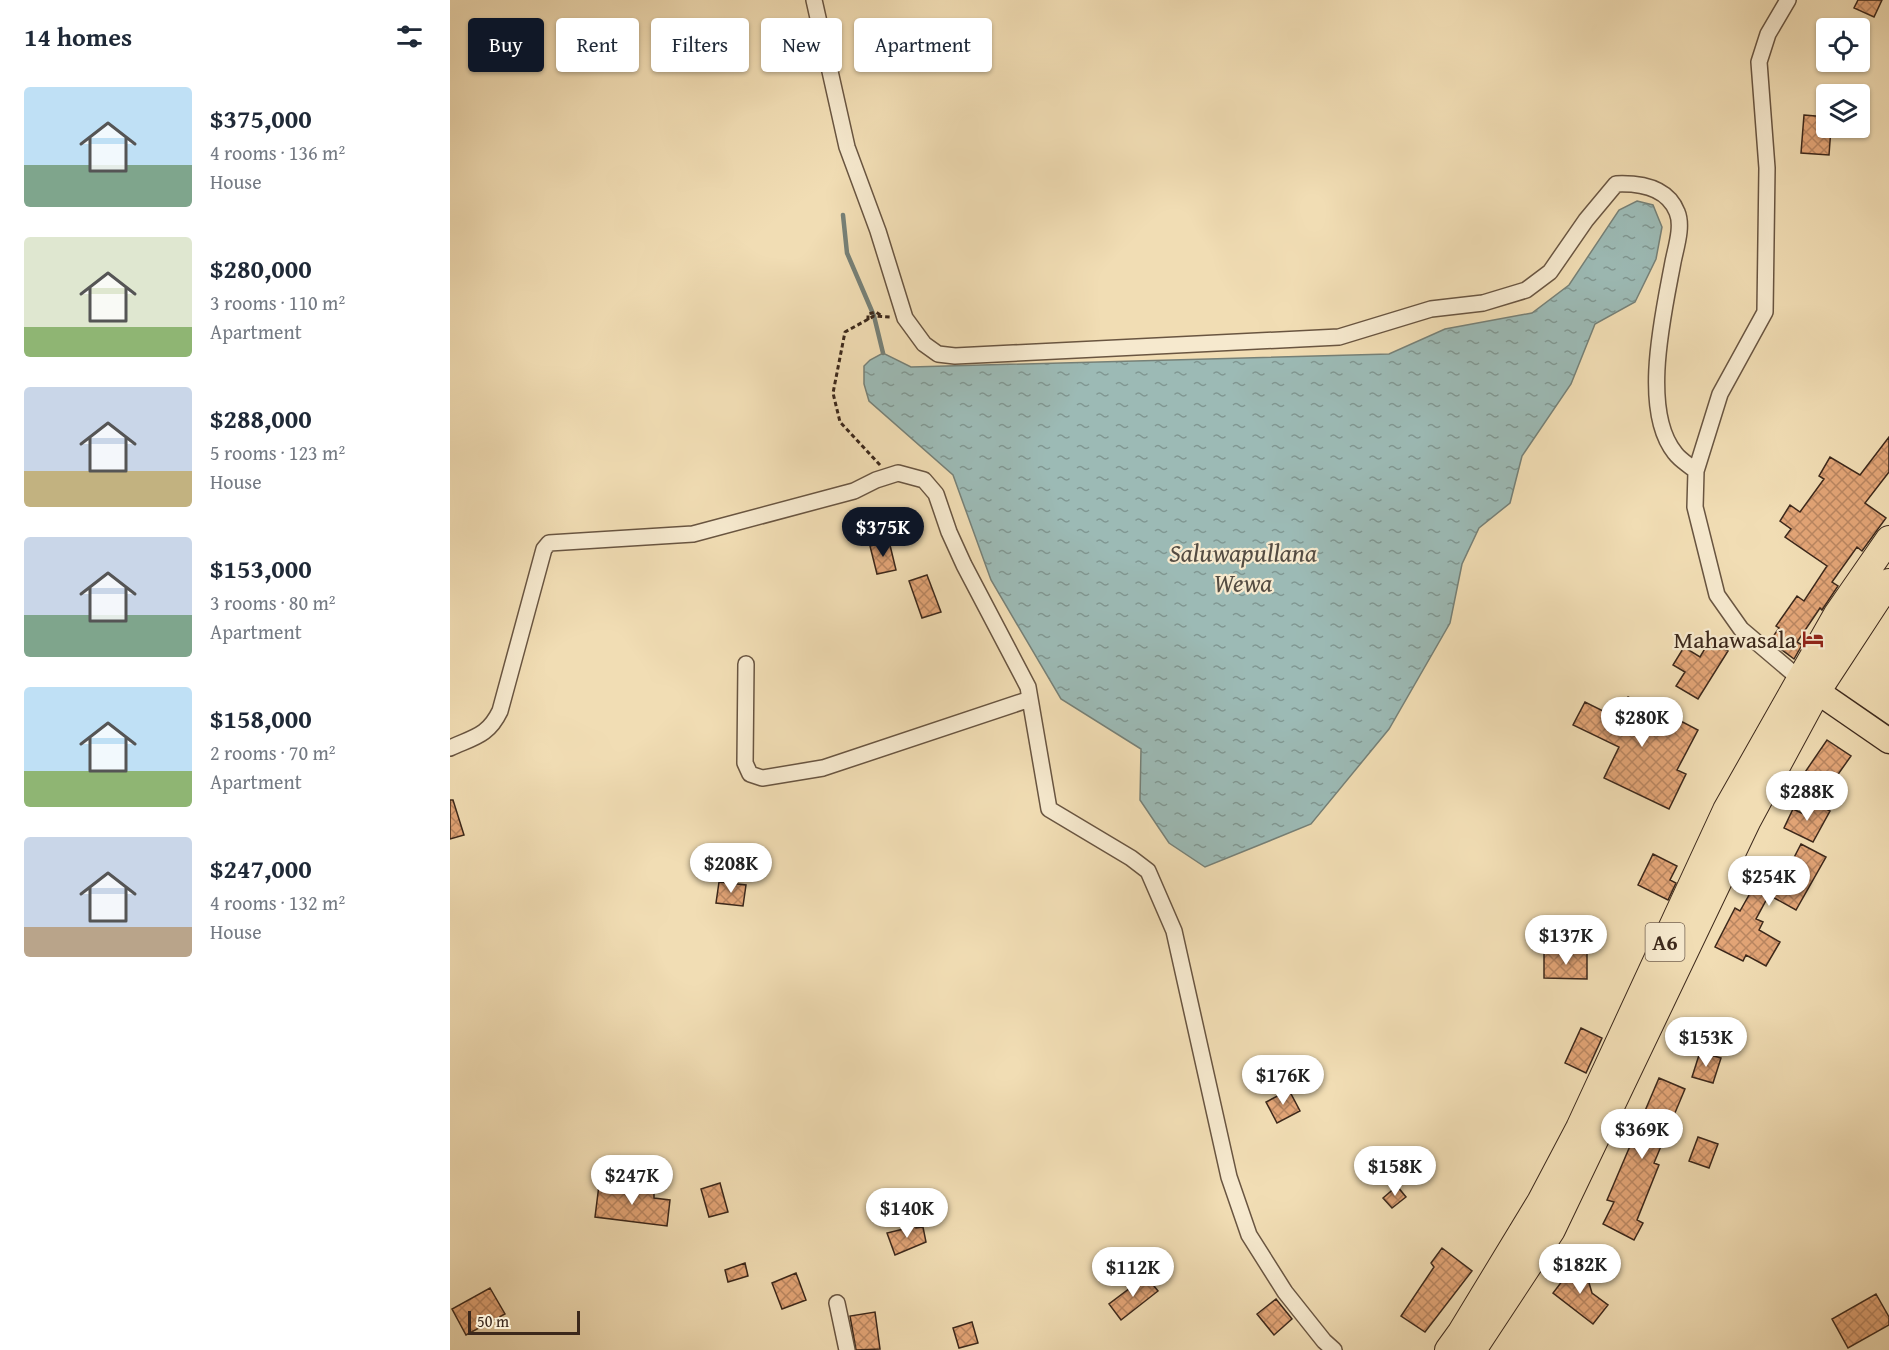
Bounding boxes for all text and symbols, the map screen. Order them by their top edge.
text: 14 homes [24,17,132,56]
chip: Buy [468,18,544,72]
chip: Rent [556,18,639,72]
chip: Filters [651,18,749,72]
chip: New [761,18,842,72]
chip: Apartment [854,18,992,72]
map controls [1816,18,1870,138]
button: locate [1816,18,1870,72]
icon: filters [393,20,426,53]
button: layers [1816,84,1870,138]
text: $375,000 [210,99,312,138]
icon: home [72,111,144,183]
text: 4 rooms · 136 m² [210,138,345,167]
text: House [210,167,262,196]
text: $280,000 [210,249,312,288]
icon: home [72,261,144,333]
text: 3 rooms · 110 m² [210,288,345,317]
text: Apartment [210,317,302,346]
text: $288,000 [210,399,312,438]
icon: home [72,411,144,483]
text: 5 rooms · 123 m² [210,438,345,467]
text: House [210,467,262,496]
pin: $375K [841,507,925,558]
text: $375K [856,512,910,541]
water label: Saluwapullana Wewa [1169,533,1317,602]
text: $153,000 [210,549,312,588]
icon: home [72,561,144,633]
text: 3 rooms · 80 m² [210,588,336,617]
text: Apartment [210,617,302,646]
place label: Mahawasala [1674,622,1797,657]
hotel icon: Mahawasala [1801,627,1825,651]
pin: $280K [1600,697,1684,748]
text: $158,000 [210,699,312,738]
text: $280K [1615,702,1669,731]
icon: home [72,711,144,783]
text: 2 rooms · 70 m² [210,738,336,767]
text: Apartment [210,767,302,796]
pin: $288K [1765,771,1849,822]
text: $288K [1780,776,1834,805]
pin: $208K [689,843,773,894]
text: $208K [704,848,758,877]
text: $247,000 [210,849,312,888]
pin: $254K [1727,856,1811,907]
icon: home [72,861,144,933]
text: $254K [1742,861,1796,890]
text: 4 rooms · 132 m² [210,888,345,917]
pin: $137K [1524,915,1608,966]
text: House [210,917,262,946]
text: $137K [1539,920,1593,949]
road number: A6 [1646,923,1684,961]
pin: $153K [1664,1017,1748,1068]
text: $153K [1679,1022,1733,1051]
pin: $176K [1241,1055,1325,1106]
text: $176K [1256,1060,1310,1089]
pin: $369K [1600,1109,1684,1160]
text: $369K [1615,1114,1669,1143]
pin: $158K [1353,1146,1437,1197]
text: $158K [1368,1151,1422,1180]
pin: $247K [590,1155,674,1206]
text: $247K [605,1160,659,1189]
pin: $140K [865,1188,949,1239]
text: $140K [880,1193,934,1222]
pin: $182K [1538,1244,1622,1295]
pin: $112K [1091,1247,1175,1298]
text: $182K [1553,1249,1607,1278]
text: $112K [1106,1252,1160,1281]
scale bar [468,1308,580,1336]
text: 50 m [477,1309,509,1333]

